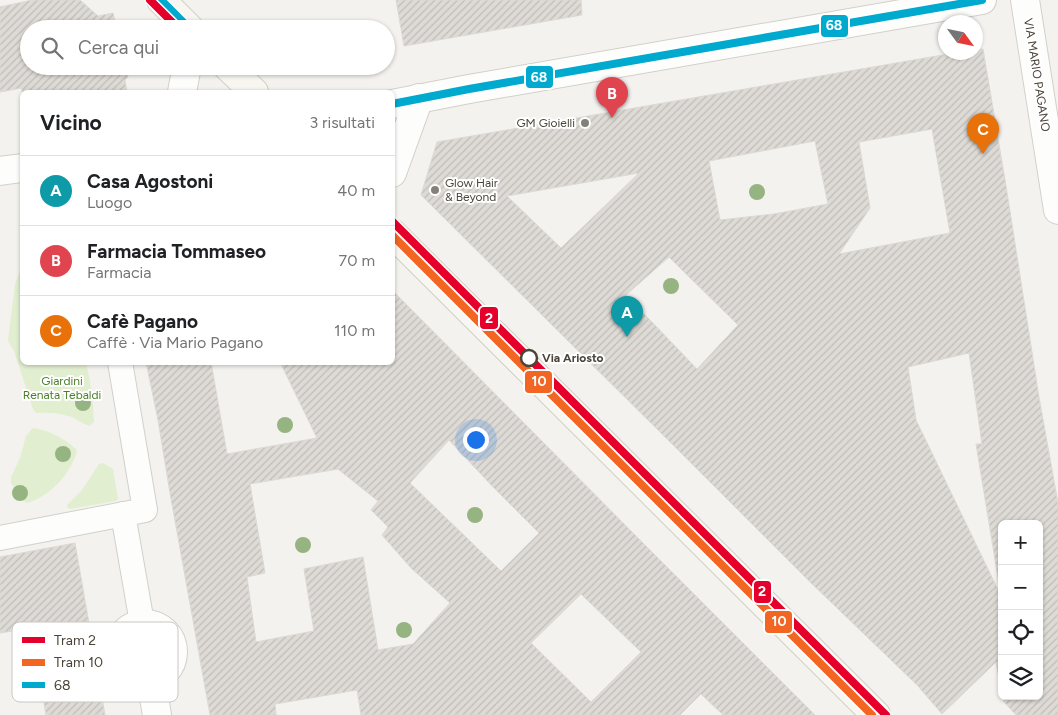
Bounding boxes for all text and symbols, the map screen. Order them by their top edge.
line badge: 68 [820,14,849,38]
north arrow [938,15,983,60]
text: 68 [826,17,842,34]
street label: VIA MARIO PAGANO [1021,17,1053,133]
search box [20,20,395,75]
icon: search [38,34,66,62]
text: Cerca qui [78,36,159,59]
line badge: 68 [525,65,554,89]
text: 68 [531,69,547,86]
pin: B [596,77,628,118]
text: Vicino [40,110,102,135]
text: 3 risultati [309,113,375,132]
pin: C [967,113,999,154]
place label: GM Gioielli [516,116,575,130]
marker: GM Gioielli [579,117,591,129]
text: Casa Agostoni [87,170,213,193]
place label: Glow Hair & Beyond [445,176,498,204]
text: A [50,181,62,200]
text: 40 m [337,181,375,200]
marker: Glow Hair & Beyond [429,184,441,196]
text: Luogo [87,193,132,212]
text: Farmacia Tommaseo [87,240,266,263]
text: B [51,251,61,270]
text: 70 m [339,251,375,270]
text: Farmacia [87,263,151,282]
pin: A [611,296,643,337]
line badge: 2 [479,306,499,330]
text: Cafè Pagano [87,310,198,333]
text: 2 [485,310,493,327]
text: C [50,321,62,340]
text: 110 m [334,321,375,340]
text: Caffè · Via Mario Pagano [87,333,263,352]
marker: Via Ariosto [520,349,538,367]
place label: Via Ariosto [542,351,604,365]
line badge: 10 [524,370,553,394]
text: 10 [532,373,546,390]
park label: Giardini Renata Tebaldi [23,374,101,402]
your location [463,427,489,453]
map controls [998,520,1043,700]
button: + [998,520,1043,565]
button: − [998,565,1043,610]
line badge: 2 [753,580,772,604]
text: 2 [758,583,766,600]
line badge: 10 [764,610,793,634]
button: locate [998,610,1043,655]
text: 10 [772,613,786,630]
legend [12,622,178,702]
text: Tram 2 [54,632,96,649]
text: Tram 10 [54,654,103,671]
button: layers [998,655,1043,700]
text: 68 [54,677,71,694]

